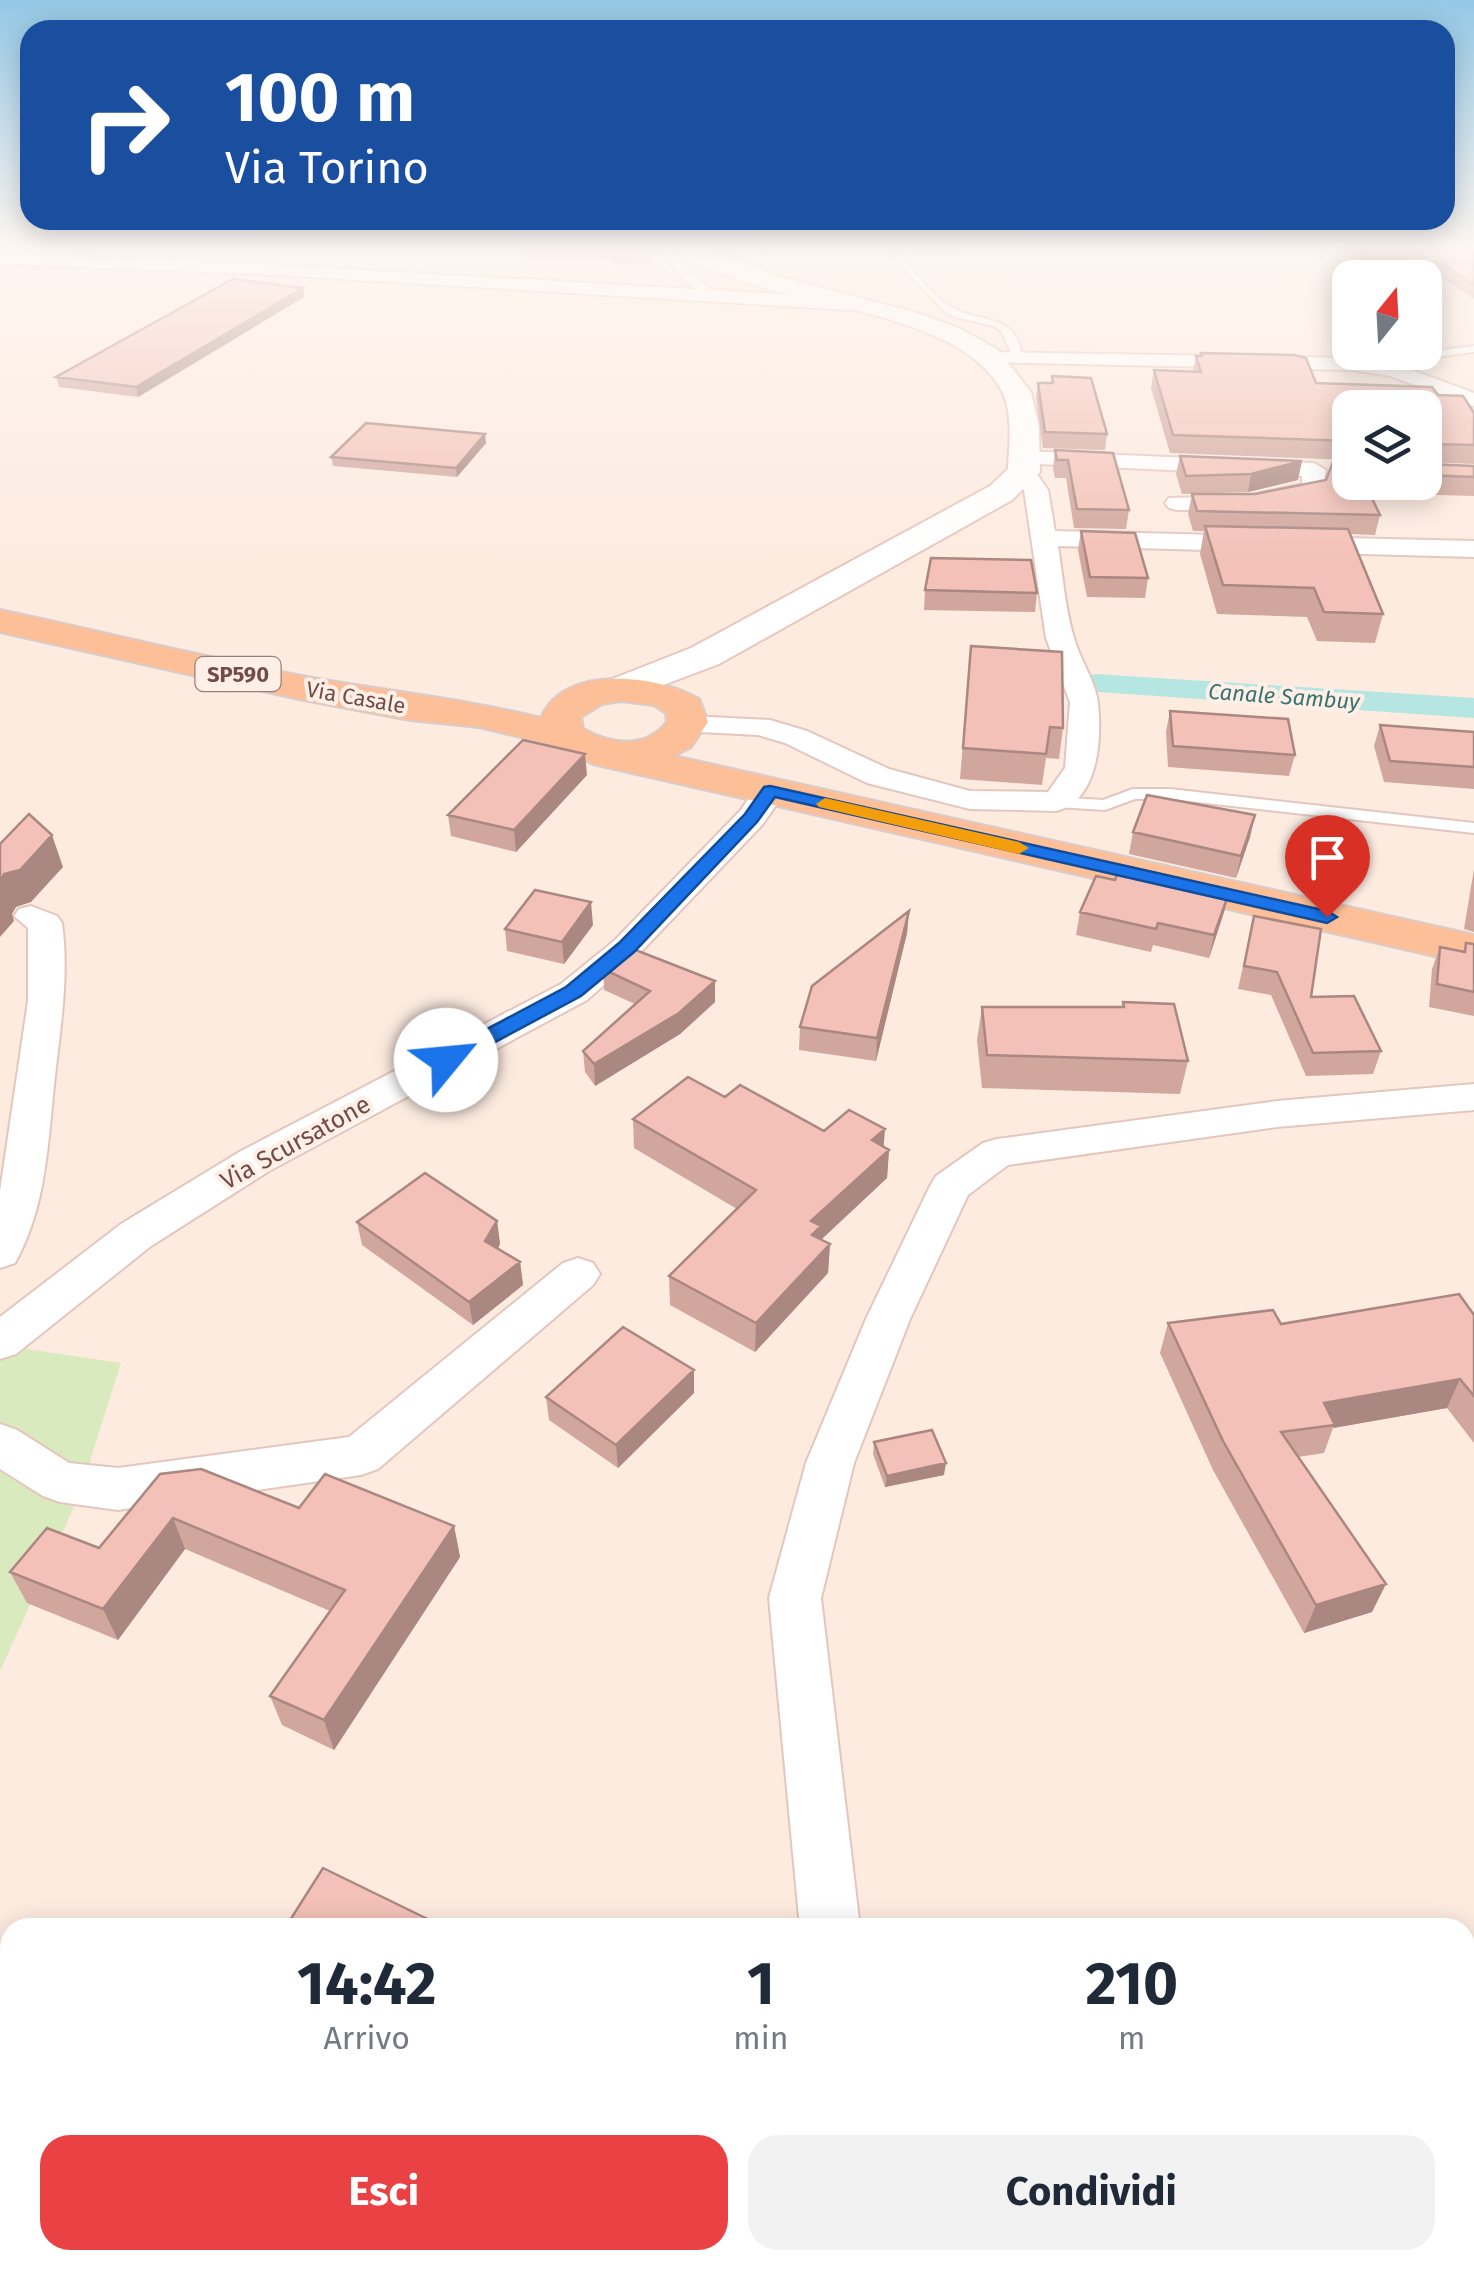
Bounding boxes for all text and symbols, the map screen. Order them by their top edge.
text: 100 m [225,56,415,140]
icon: right [60,60,190,190]
text: Via Torino [225,141,429,195]
north arrow [1332,260,1442,370]
map controls [1332,260,1442,500]
button: layers [1332,390,1442,500]
road number: SP590 [196,657,280,691]
street label: Via Casale [304,675,408,719]
water label: Canale Sambuy [1207,678,1362,715]
pin [1285,815,1370,918]
icon: arrive [1300,830,1355,885]
position arrow [394,1008,498,1112]
street label: Via Scursatone [215,1089,376,1196]
text: 14:42 [297,1948,436,2020]
text: 1 [747,1948,775,2020]
text: 210 [1085,1948,1178,2020]
text: Arrivo [323,2019,410,2057]
text: min [733,2019,789,2057]
text: m [1118,2019,1145,2057]
button: Esci [40,2135,728,2250]
button: Condividi [748,2135,1435,2250]

